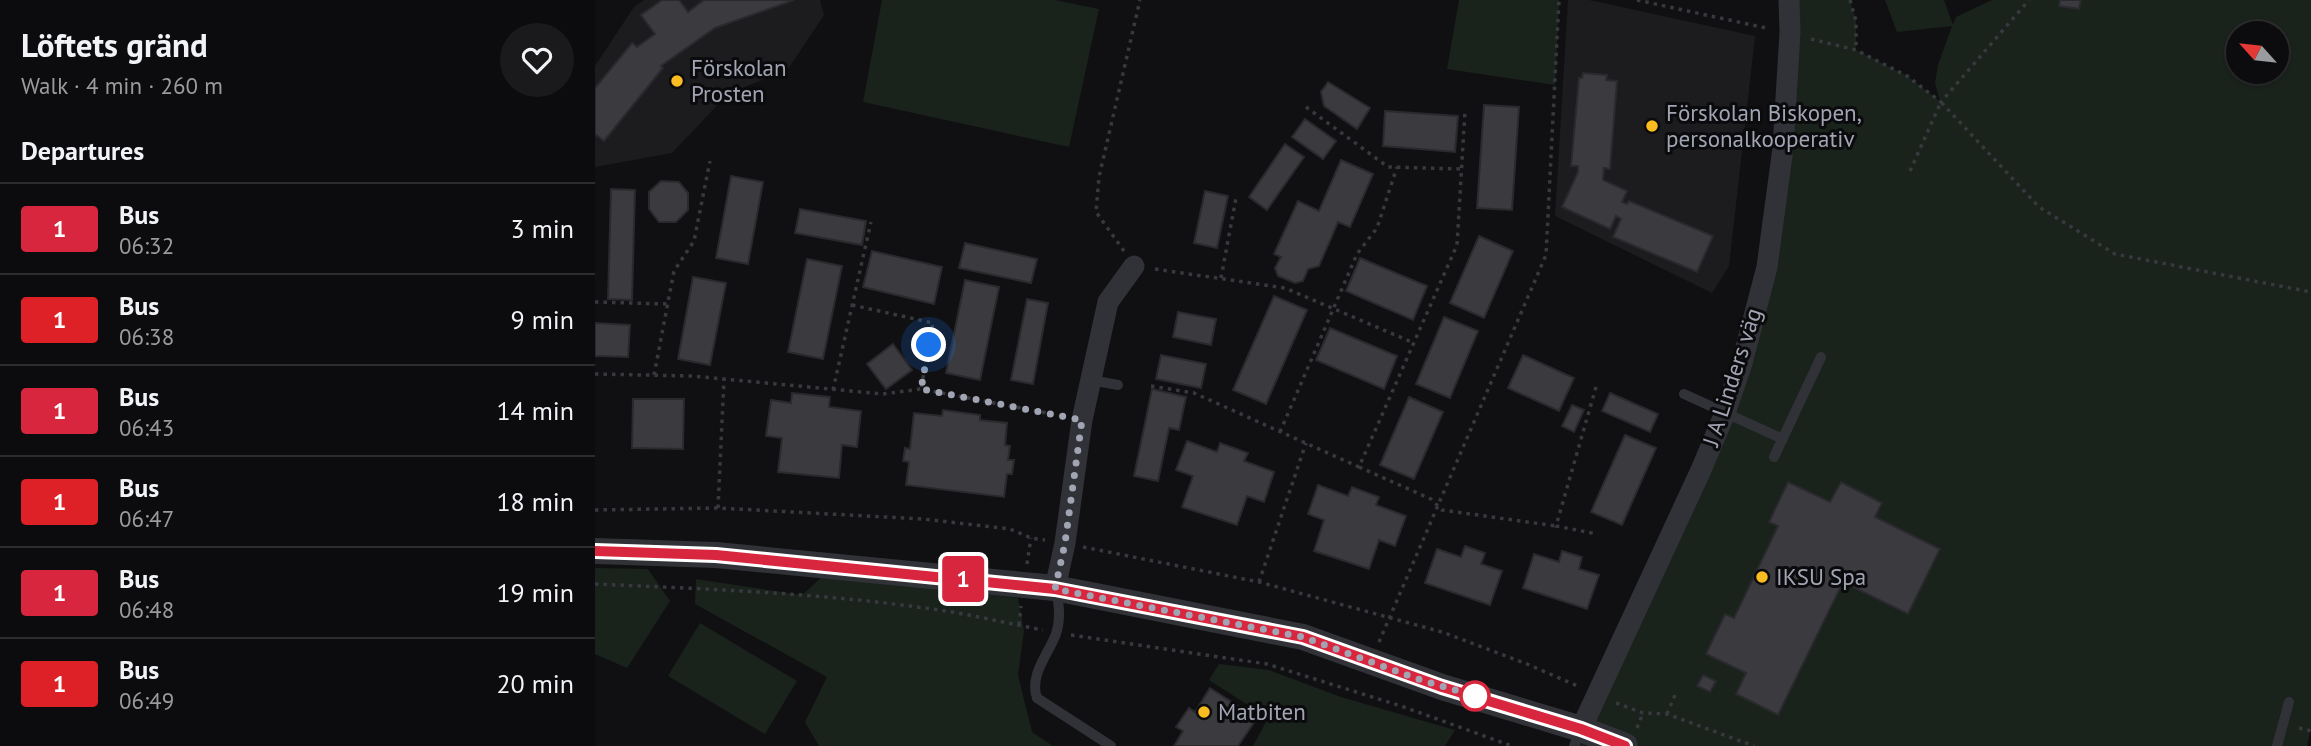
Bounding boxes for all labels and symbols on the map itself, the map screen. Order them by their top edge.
north arrow [2226,21,2289,84]
place label: Förskolan Prosten [691,53,787,108]
marker: Förskolan Prosten [669,73,685,89]
place label: Förskolan Biskopen, personalkooperativ [1666,98,1862,153]
marker: Förskolan Biskopen, personalkooperativ [1644,118,1660,134]
street label: J A Linders väg [1695,304,1768,451]
your location [911,327,946,362]
line badge: 1 [940,556,986,602]
place label: IKSU Spa [1776,562,1866,591]
marker: IKSU Spa [1754,569,1770,585]
unlabelled marker [1460,681,1490,711]
place label: Matbiten [1218,697,1306,726]
marker: Matbiten [1196,704,1212,720]

